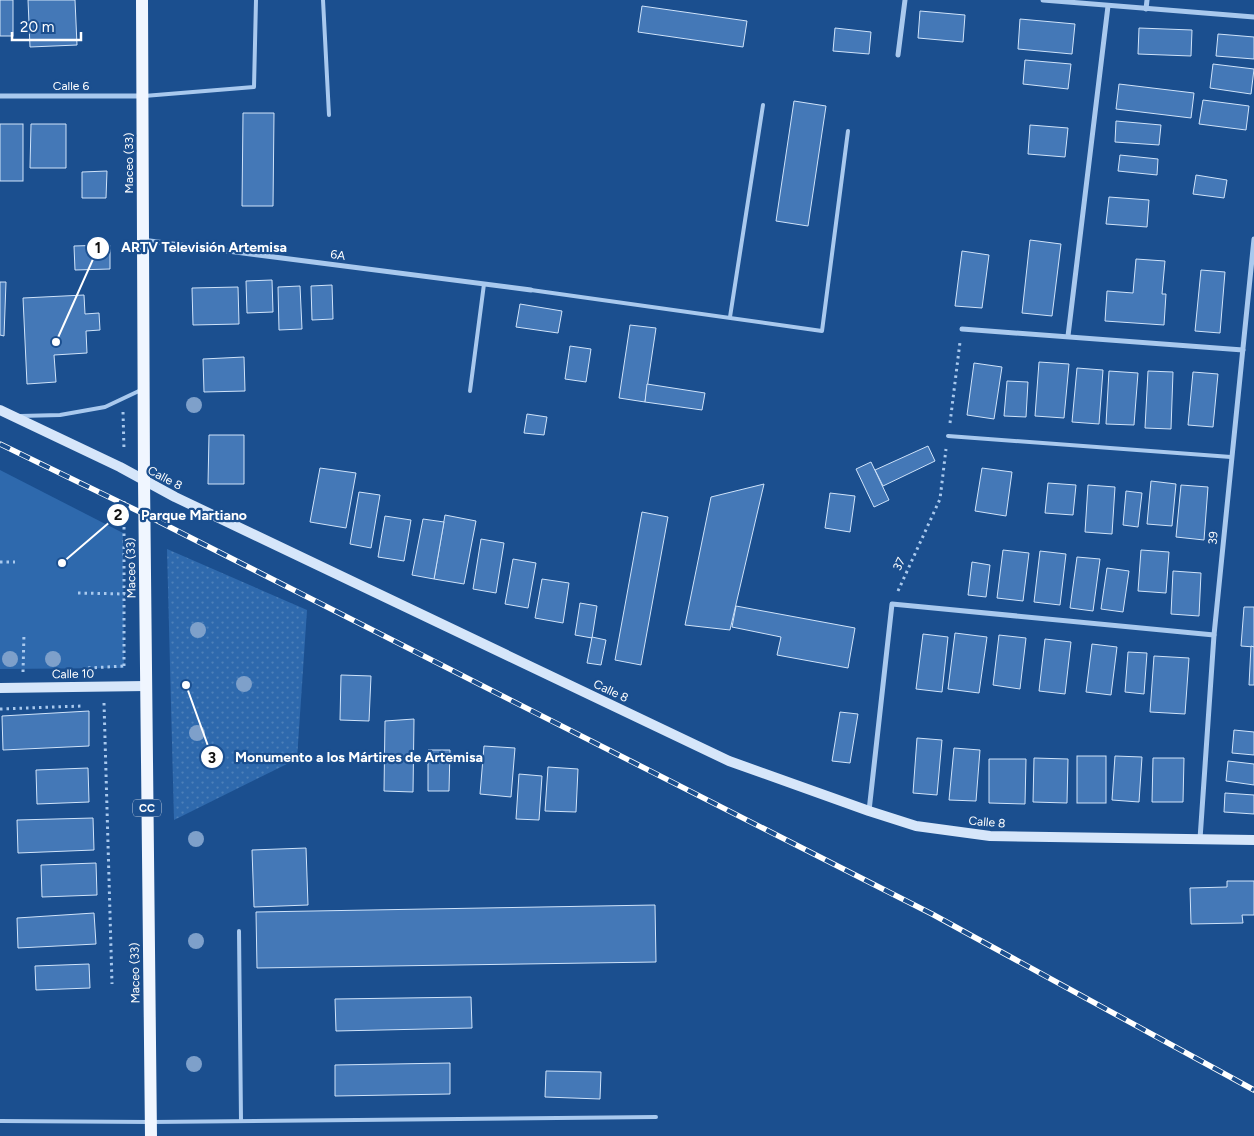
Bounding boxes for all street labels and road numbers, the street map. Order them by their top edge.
street label: Calle 6 [53,79,89,93]
street label: Maceo (33) [122,133,136,193]
street label: 6A [330,247,346,263]
street label: Calle 8 [145,463,185,493]
street label: 39 [1205,531,1221,545]
street label: Maceo (33) [123,538,139,598]
street label: 37 [890,555,908,573]
street label: Calle 10 [52,667,95,681]
street label: Calle 8 [591,677,631,705]
road number: CC [133,800,161,816]
street label: Calle 8 [968,813,1006,831]
street label: Maceo (33) [127,943,143,1003]

